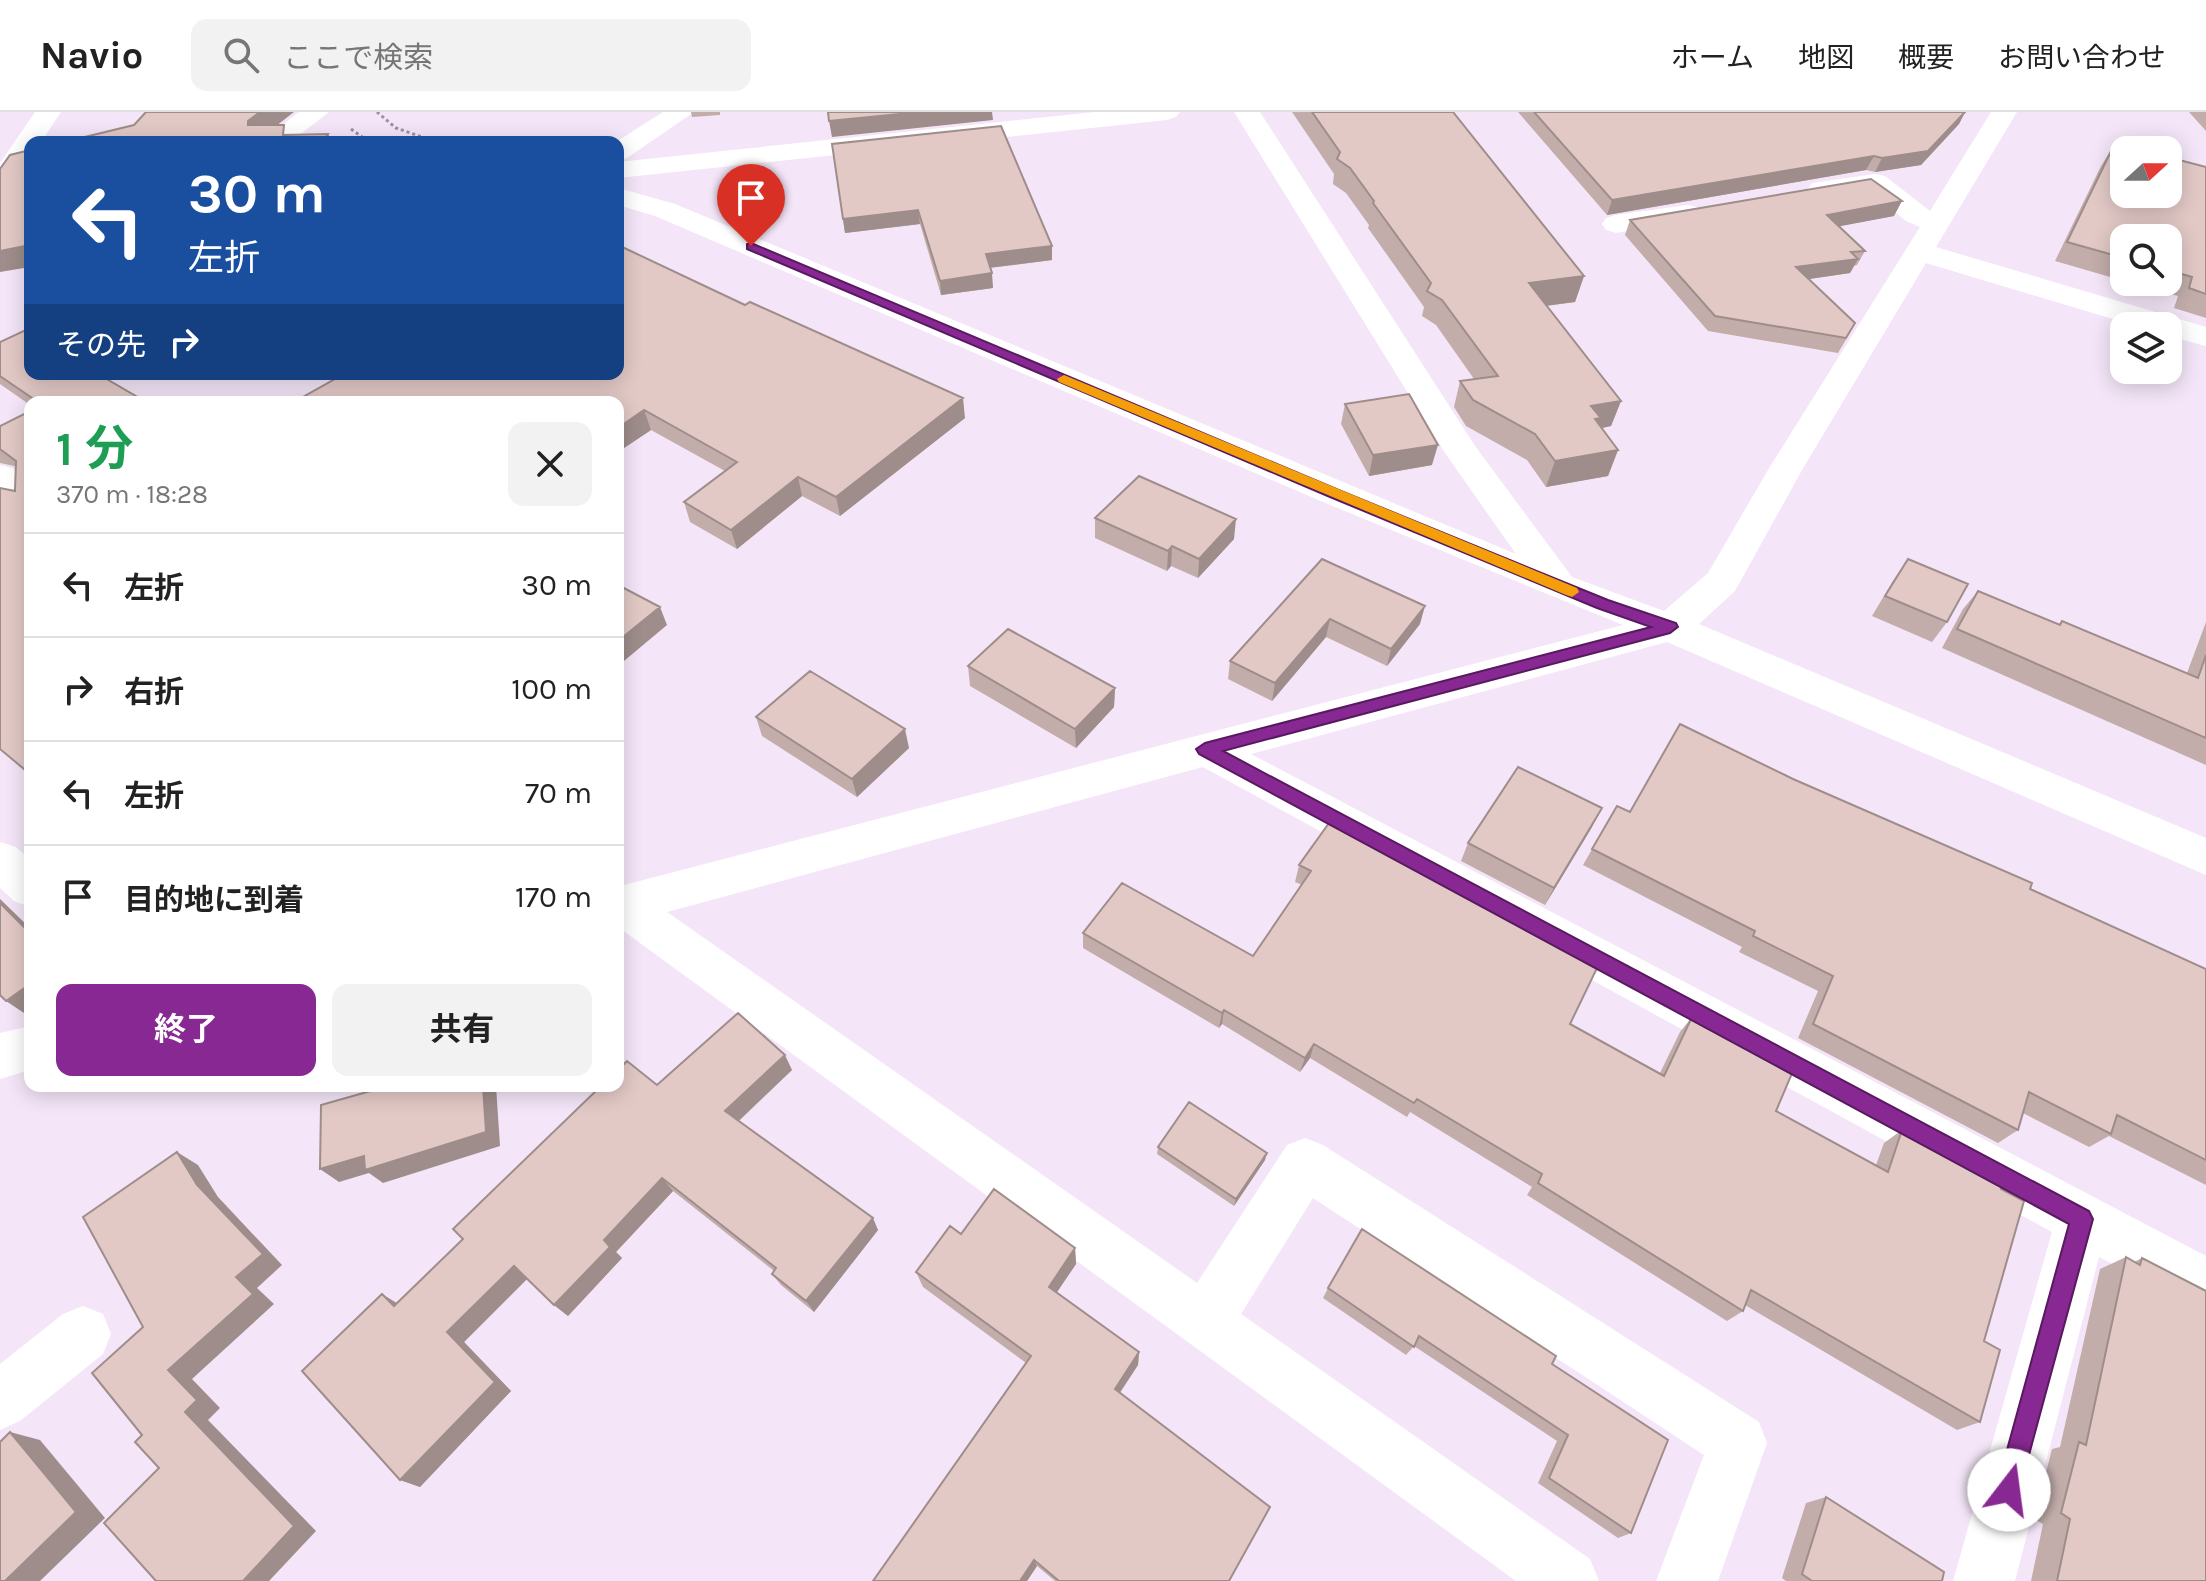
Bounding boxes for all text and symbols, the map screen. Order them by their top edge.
search box [191,19,751,91]
text: Navio [40,33,143,78]
icon: search [219,33,263,77]
text: ここで検索 [283,40,433,76]
text: ホーム [1671,41,1754,74]
text: 地図 [1798,41,1854,74]
text: 概要 [1898,41,1954,74]
text: お問い合わせ [1998,41,2166,74]
north arrow [2110,136,2182,208]
map controls [2110,136,2182,384]
text: 30 m [188,161,326,226]
pin [717,164,785,246]
icon: left [56,168,160,272]
icon: arrive [729,176,773,220]
button: search [2110,224,2182,296]
text: 左折 [188,237,260,279]
button: layers [2110,312,2182,384]
icon: right [162,320,206,364]
text: その先 [56,327,146,363]
text: 1 分 [56,421,133,477]
button: close [508,422,592,506]
text: 370 m · 18:28 [56,479,208,510]
icon: left [56,563,100,607]
text: 30 m [521,567,592,603]
text: 左折 [124,570,184,606]
icon: right [56,667,100,711]
text: 100 m [511,671,592,707]
text: 右折 [124,674,184,710]
icon: left [56,771,100,815]
text: 70 m [525,775,592,811]
text: 左折 [124,778,184,814]
icon: arrive [56,875,100,919]
text: 170 m [515,879,592,915]
text: 目的地に到着 [124,882,304,918]
button: 終了 [56,984,316,1076]
button: 共有 [332,984,592,1076]
position arrow [1967,1448,2051,1532]

